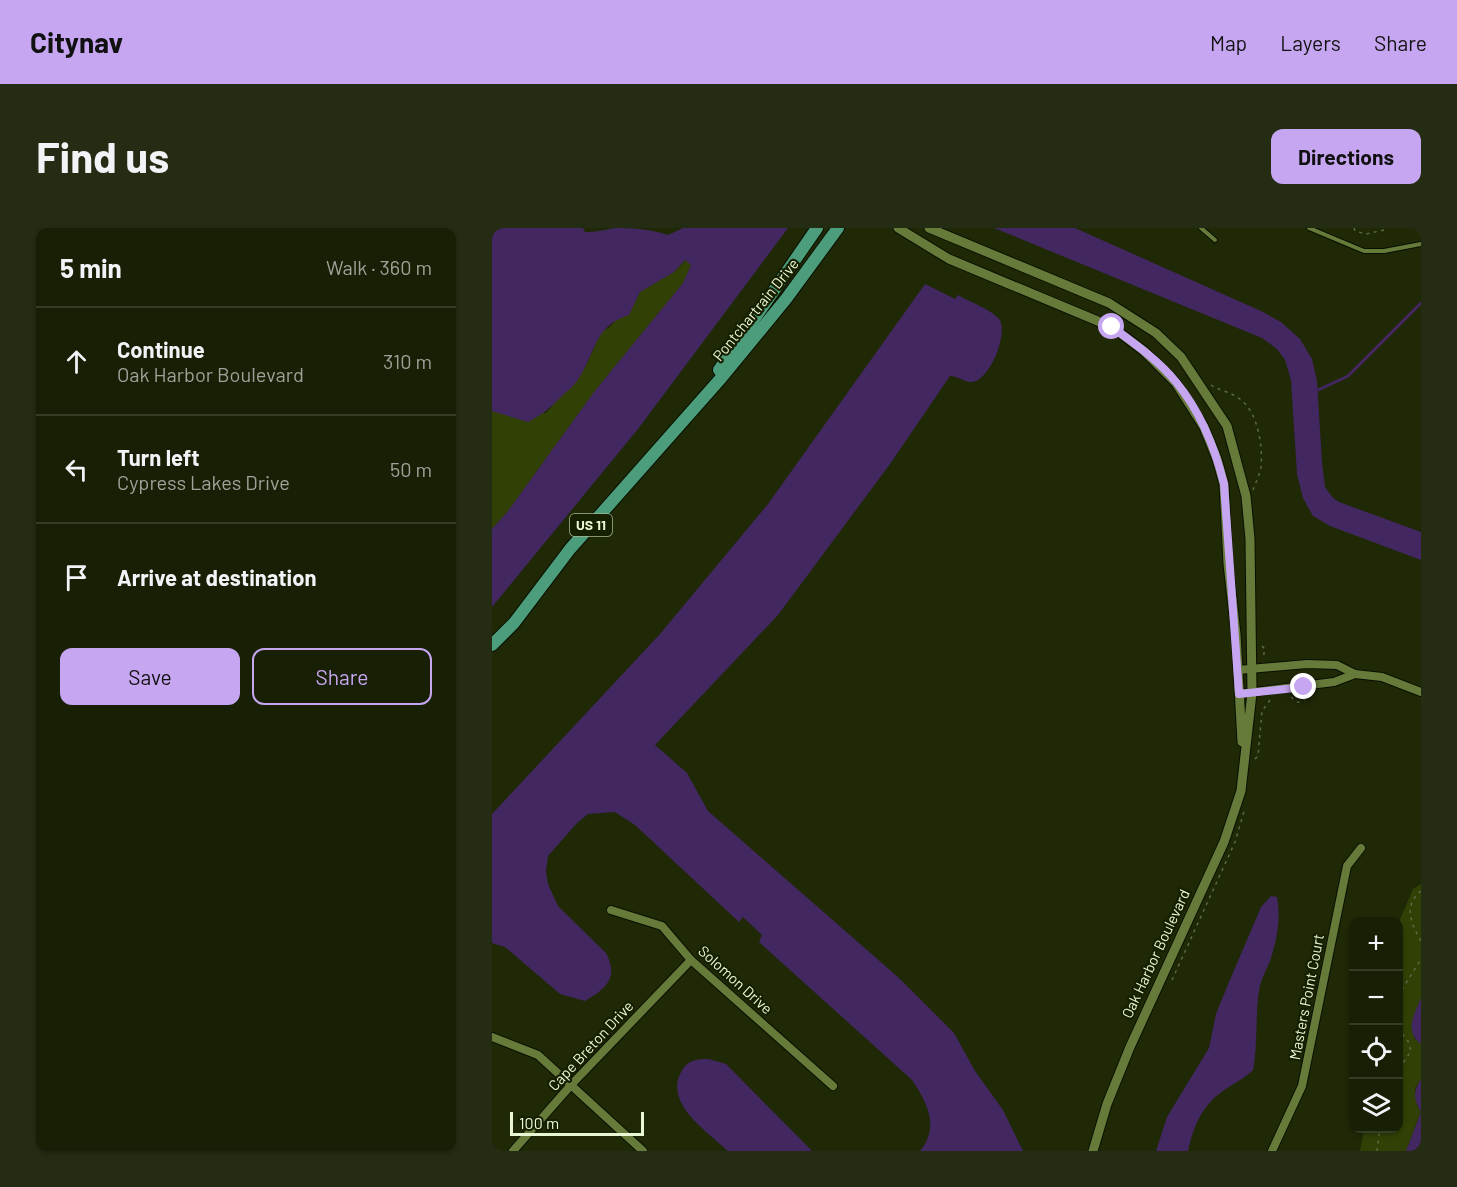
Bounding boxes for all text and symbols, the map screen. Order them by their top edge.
text: Citynav [30,25,123,59]
text: Map [1210,30,1247,55]
text: Layers [1280,30,1341,55]
text: Share [1374,30,1427,55]
button: Directions [1271,129,1421,184]
text: Find us [36,131,169,181]
text: 5 min [60,252,122,283]
text: Walk · 360 m [326,255,432,279]
street label: Pontchartrain Drive [709,255,802,364]
route start [1098,313,1124,339]
text: Continue [117,336,205,362]
icon: ahead [60,345,93,378]
text: 310 m [383,349,432,373]
text: Oak Harbor Boulevard [117,362,304,386]
text: Turn left [117,444,200,470]
icon: left [60,453,93,486]
text: 50 m [390,457,432,481]
text: Cypress Lakes Drive [117,470,290,494]
road number: US 11 [570,514,612,536]
icon: arrive [60,561,93,594]
text: Arrive at destination [117,564,316,590]
button: Save [60,648,240,705]
button: Share [252,648,432,705]
route end [1290,673,1316,699]
street label: Oak Harbor Boulevard [1117,886,1193,1021]
map controls [1349,917,1403,1133]
button: + [1349,917,1403,971]
street label: Masters Point Court [1285,932,1327,1061]
street label: Solomon Drive [695,941,776,1017]
button: − [1349,971,1403,1025]
street label: Cape Breton Drive [544,997,637,1094]
button: locate [1349,1025,1403,1079]
button: layers [1349,1079,1403,1133]
scale bar [510,1109,644,1136]
text: 100 m [519,1113,559,1132]

